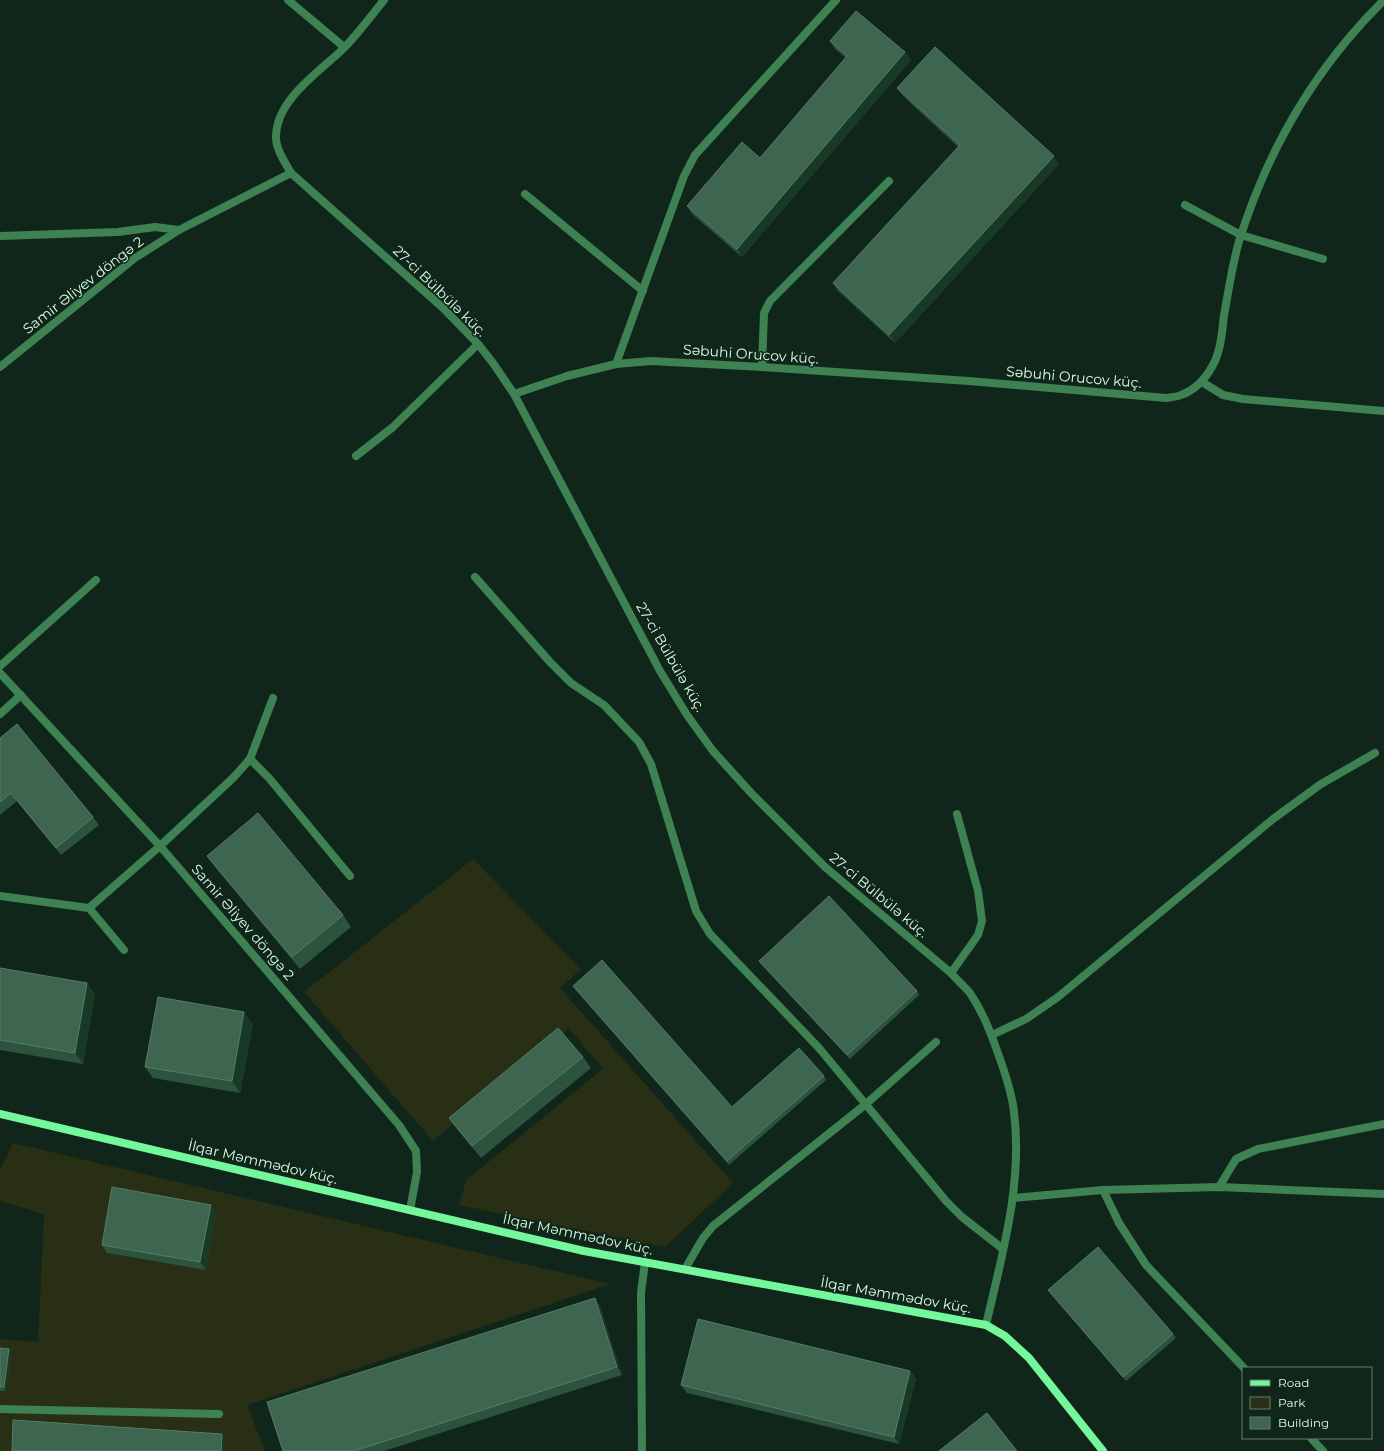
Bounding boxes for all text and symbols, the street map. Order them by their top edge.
street label: Samir Əliyev döngə 2 [19,232,147,338]
street label: 27-ci Bülbülə küç. [389,242,491,340]
street label: Səbuhi Orucov küç. [683,340,819,368]
street label: Səbuhi Orucov küç. [1005,362,1143,392]
street label: 27-ci Bülbülə küç. [632,599,710,715]
street label: 27-ci Bülbülə küç. [826,848,932,942]
street label: Samir Əliyev döngə 2 [188,860,298,984]
street label: İlqar Məmmədov küç. [186,1136,340,1188]
street label: İlqar Məmmədov küç. [501,1209,655,1259]
street label: İlqar Məmmədov küç. [819,1273,973,1317]
legend [1242,1367,1372,1439]
text: Road [1278,1375,1309,1390]
text: Park [1278,1395,1306,1410]
text: Building [1278,1415,1329,1430]

